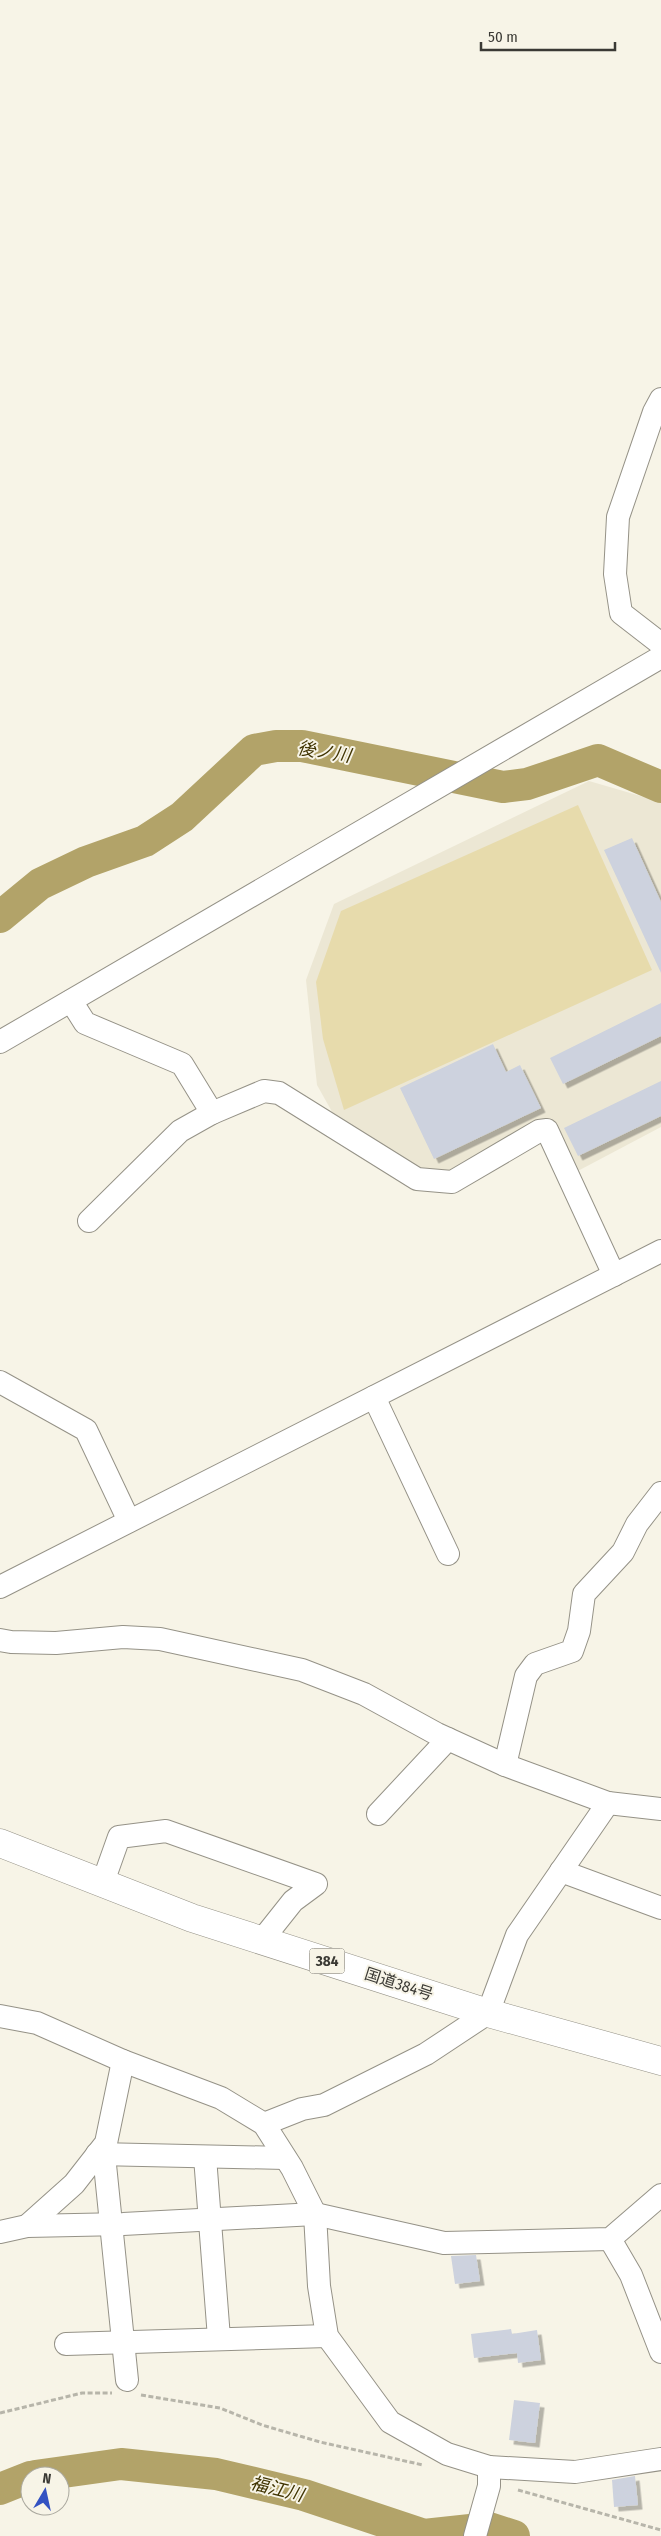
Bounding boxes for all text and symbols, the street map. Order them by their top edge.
scale bar [481,20,615,52]
text: 50 m [488,28,518,46]
water label: 後ノ川 [296,737,354,767]
road number: 384 [310,1948,344,1974]
street label: 国道384号 [362,1964,436,2004]
north arrow [20,2466,70,2516]
text: N [41,2470,52,2488]
water label: 福江川 [248,2472,308,2507]

